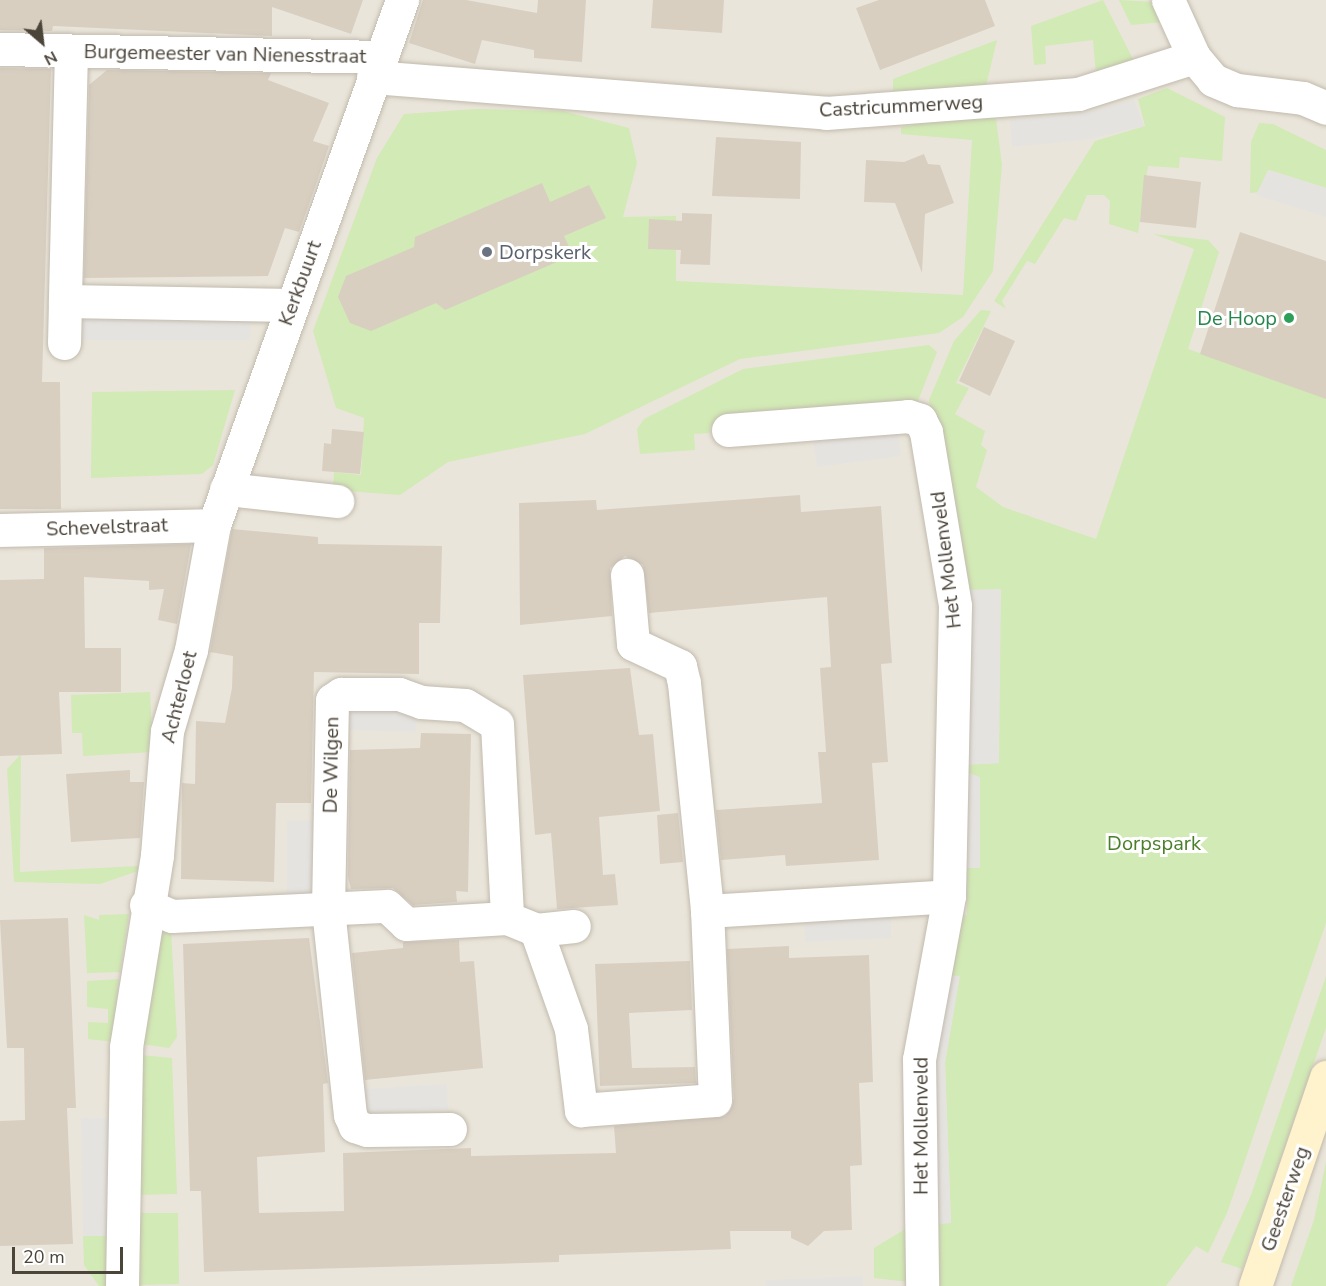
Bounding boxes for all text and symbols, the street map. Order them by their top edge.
north arrow [12,12,72,72]
street label: Burgemeester van Nienesstraat [84,40,366,68]
text: N [40,45,61,70]
street label: Castricummerweg [818,90,984,122]
street label: Kerkbuurt [274,237,326,329]
place label: Dorpskerk [499,240,591,264]
marker: Dorpskerk [480,245,494,259]
place label: De Hoop [1197,306,1277,330]
marker: De Hoop [1282,311,1296,325]
street label: Het Mollenveld [926,490,966,630]
street label: Schevelstraat [46,513,168,541]
street label: Achterloet [156,648,202,746]
street label: De Wilgen [318,716,344,814]
park label: Dorpspark [1107,831,1201,855]
street label: Het Mollenveld [909,1057,933,1195]
street label: Geesterweg [1256,1143,1314,1255]
scale bar [15,1235,126,1273]
text: 20 m [23,1245,65,1269]

